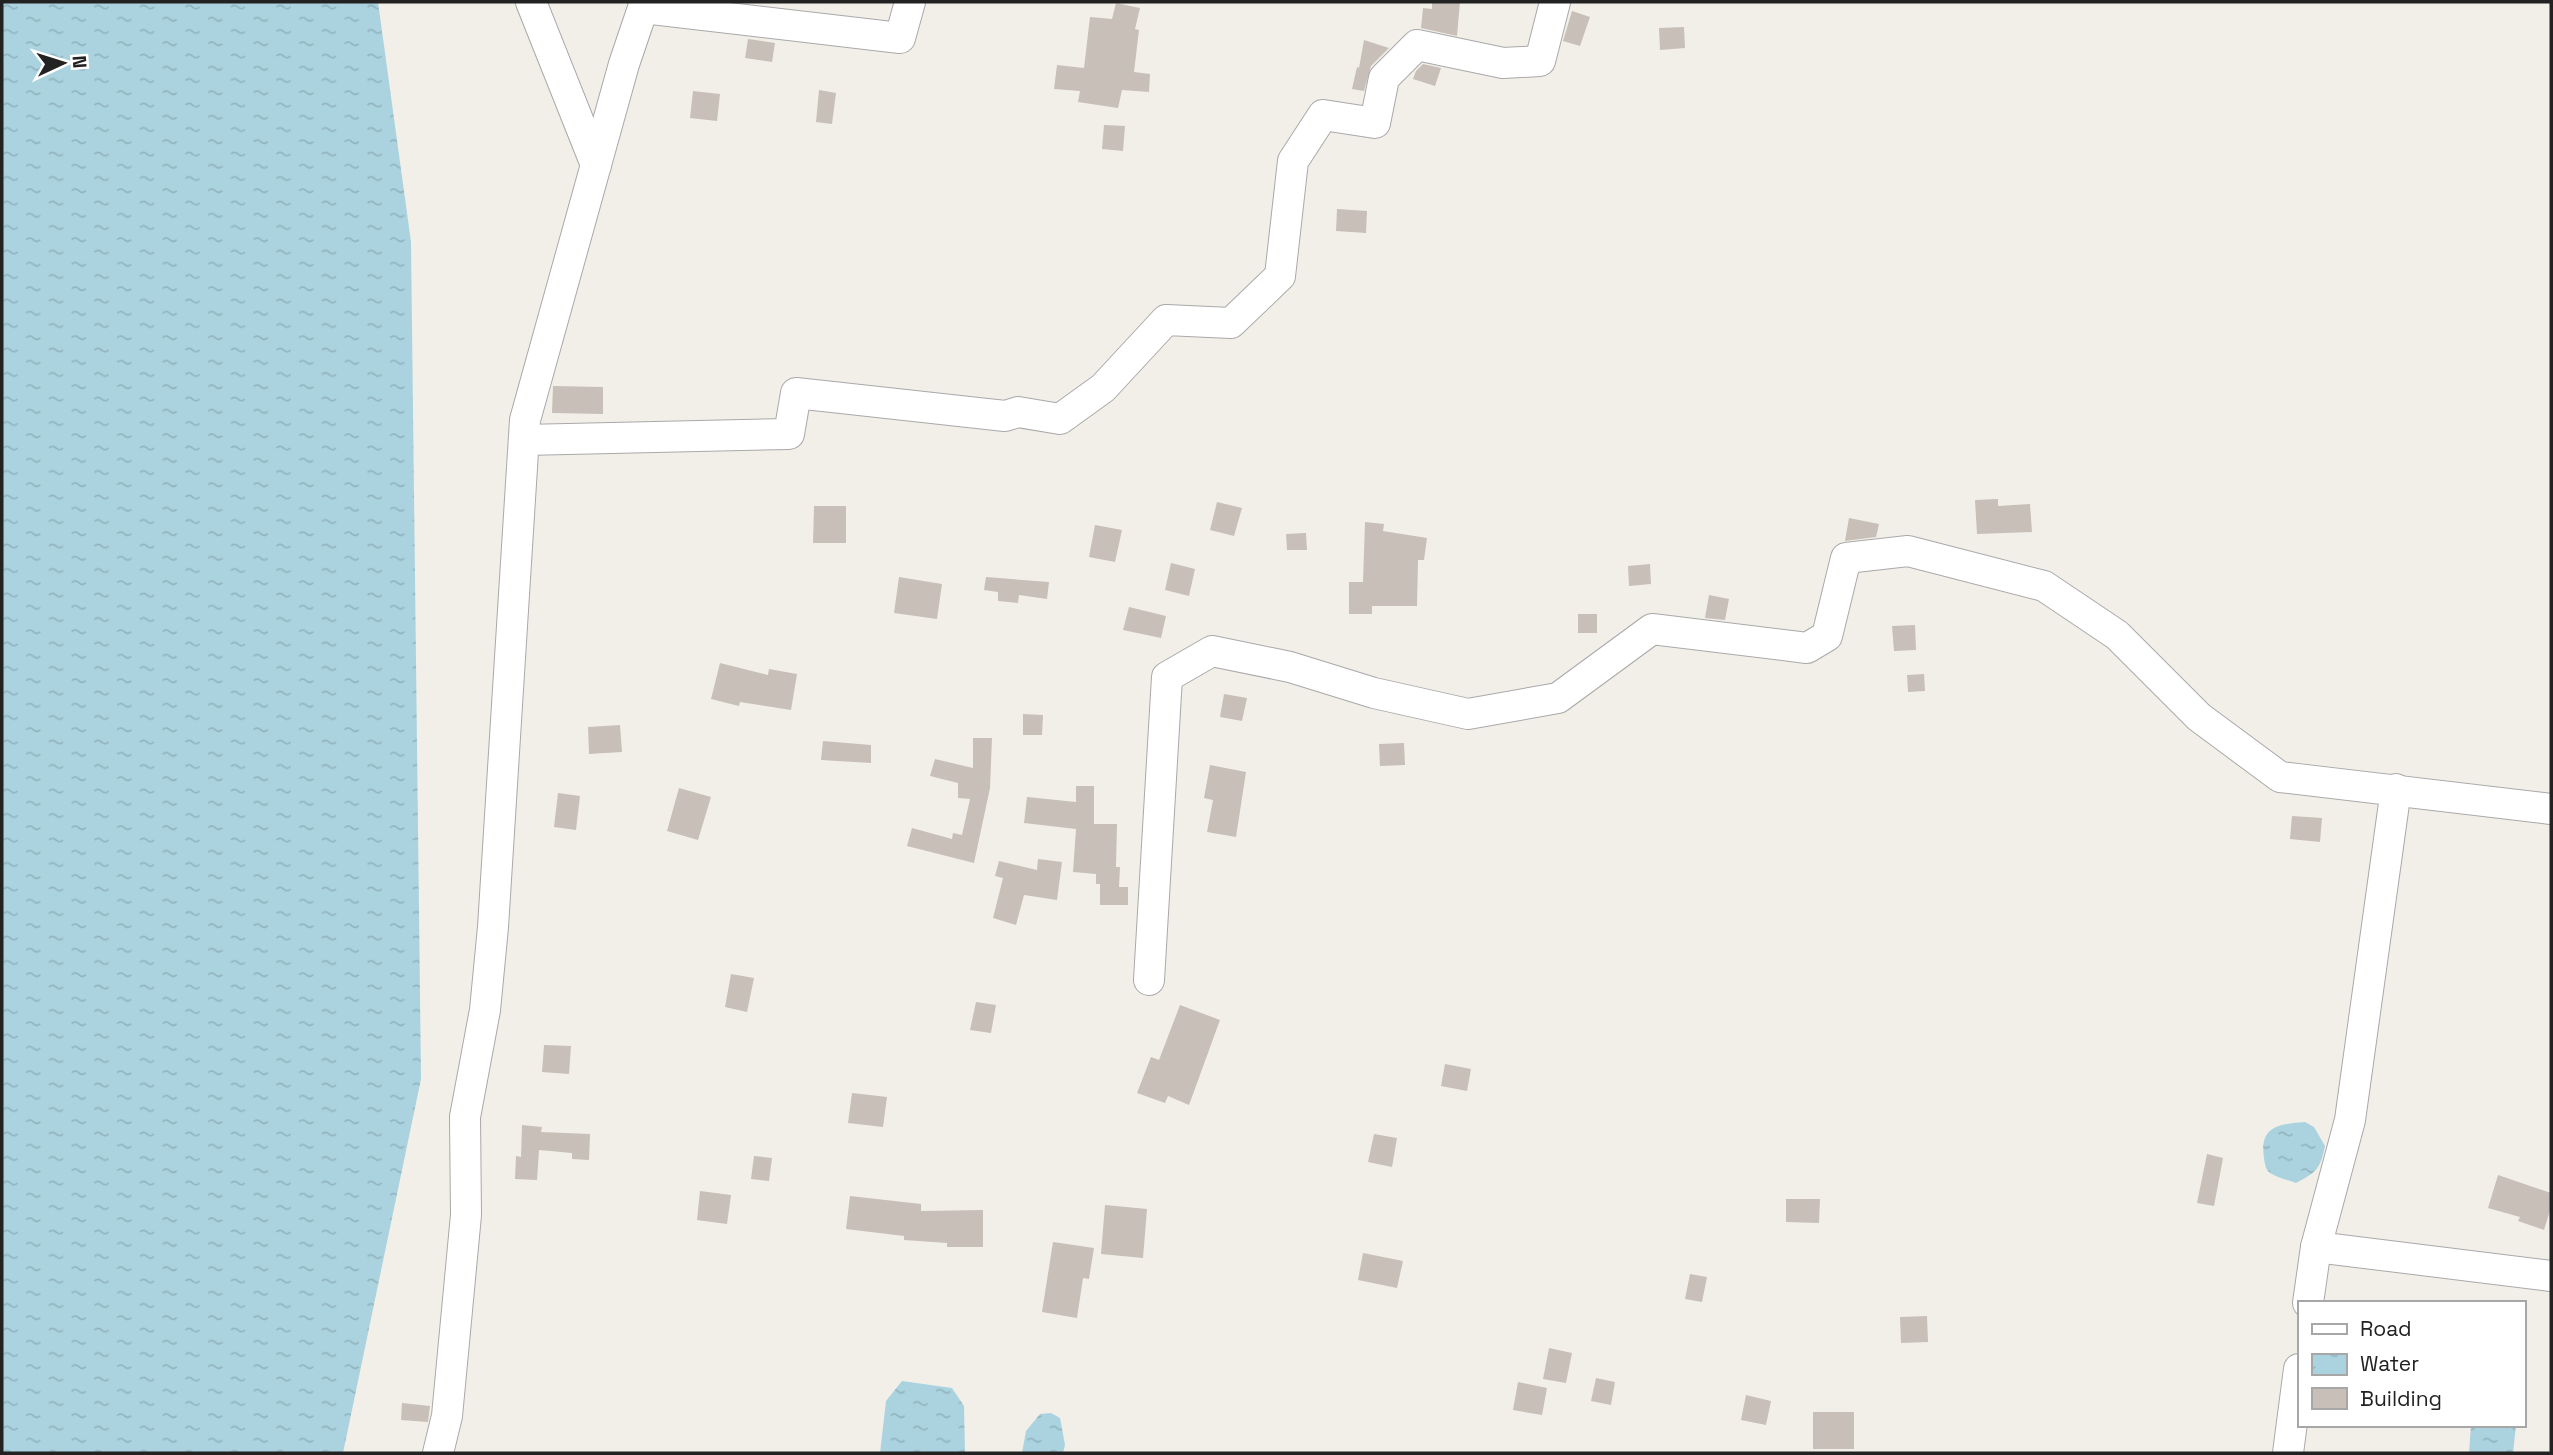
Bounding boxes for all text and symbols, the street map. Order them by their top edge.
north arrow [28,28,98,98]
text: N [67,55,92,69]
legend [2298,1301,2525,1427]
text: Road [2360,1315,2412,1342]
text: Water [2360,1350,2419,1377]
text: Building [2360,1385,2442,1412]

